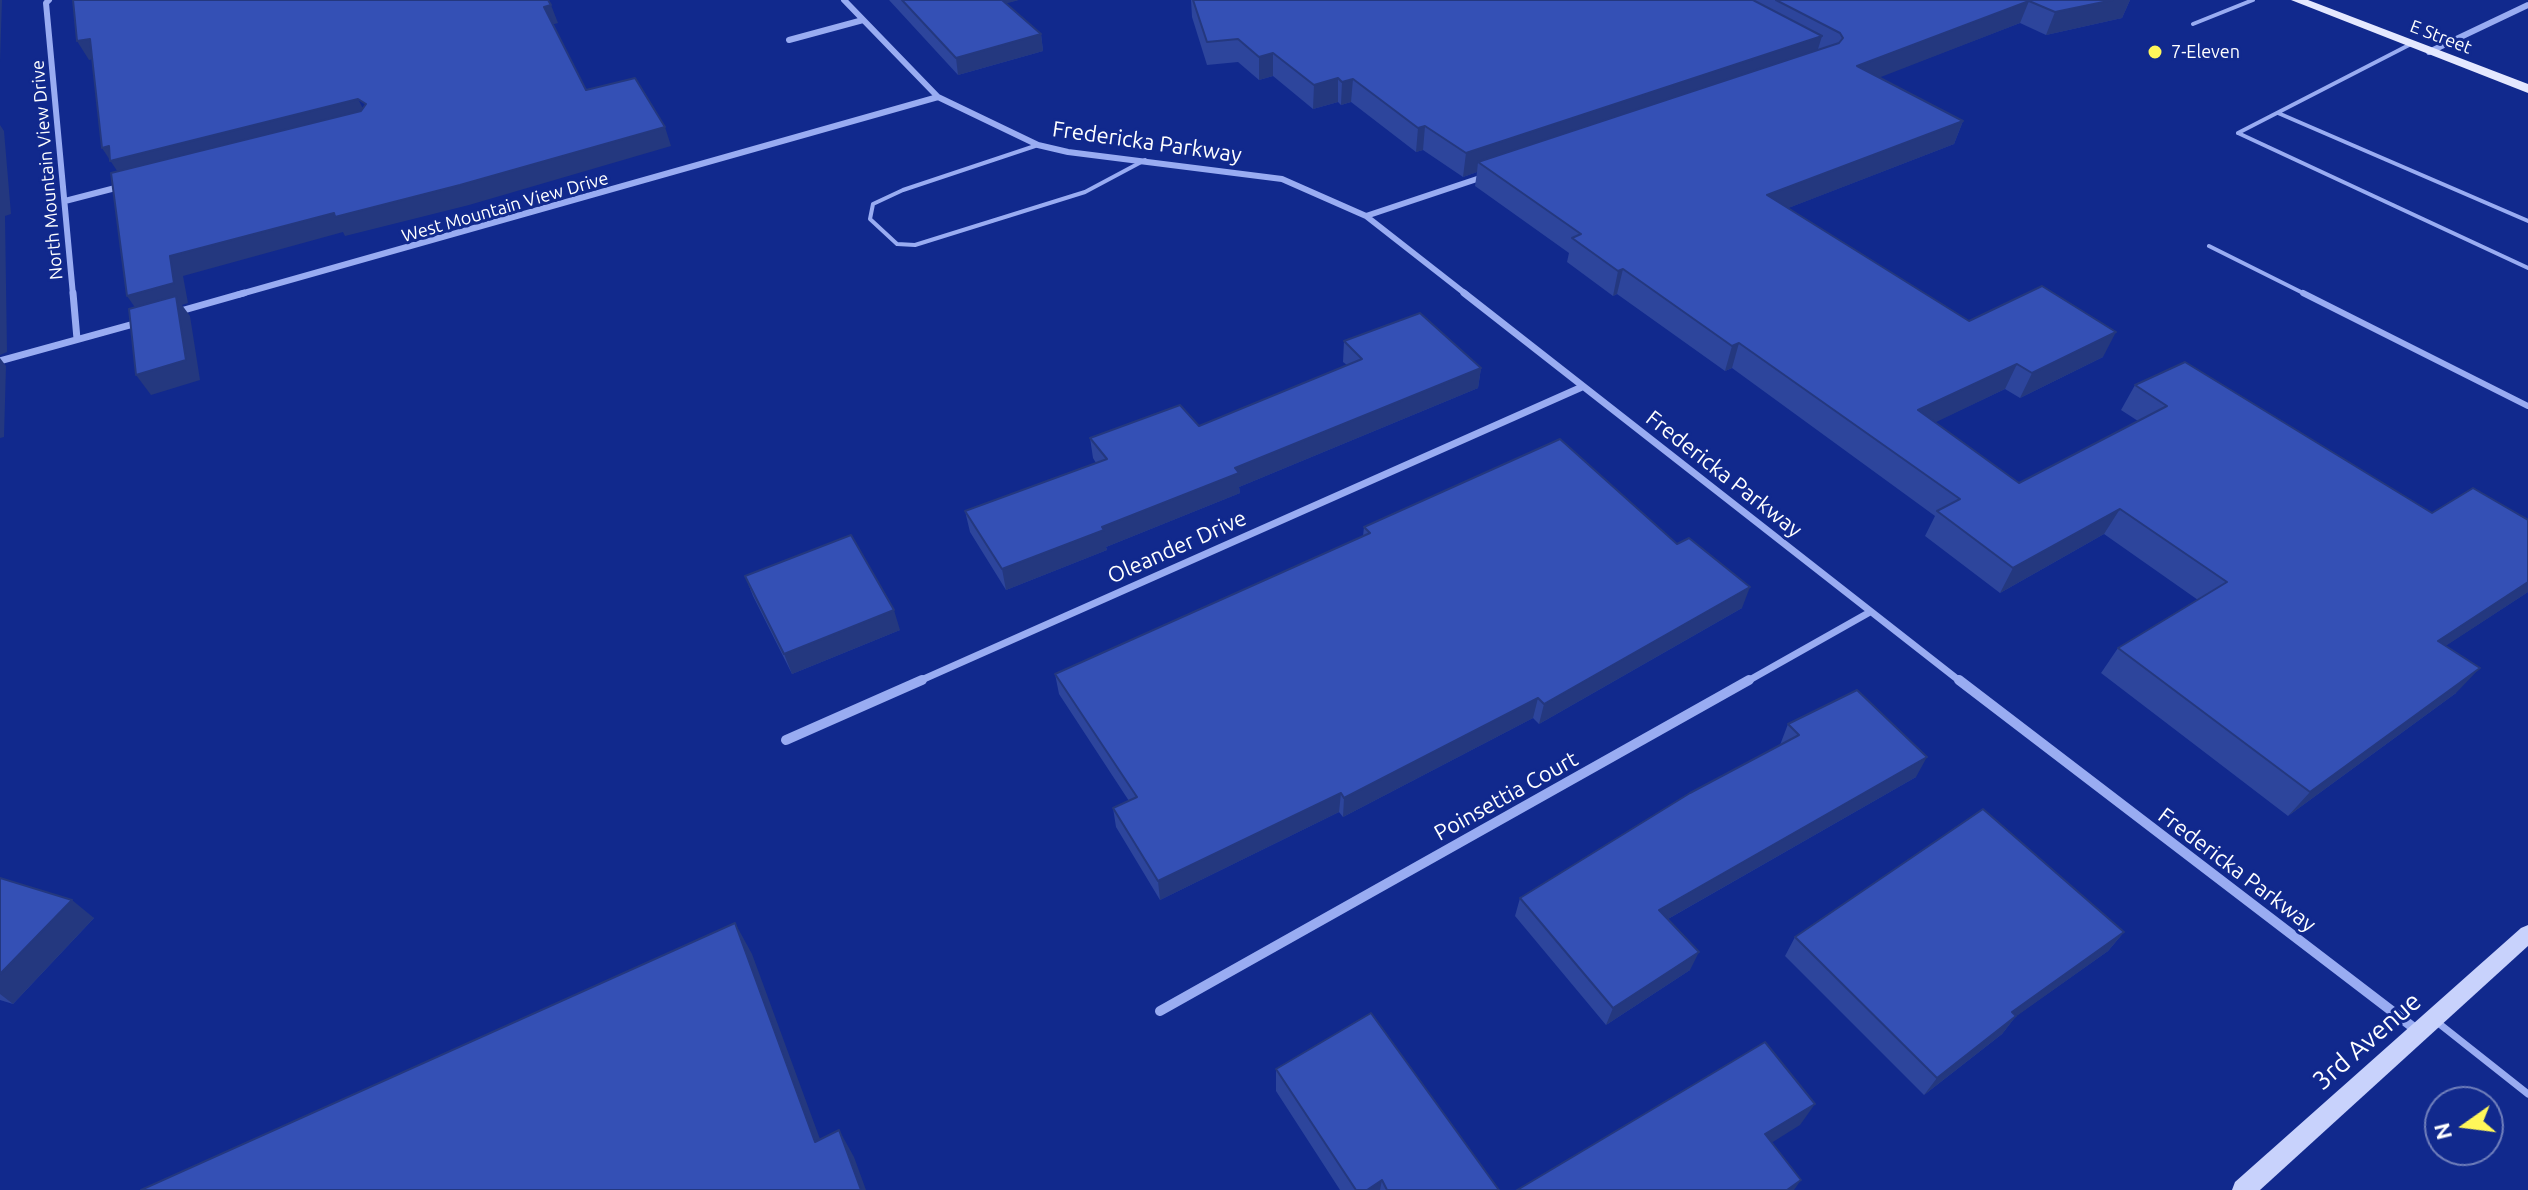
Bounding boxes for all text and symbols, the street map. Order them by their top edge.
street label: E Street [2407,15,2475,59]
place label: 7-Eleven [2171,41,2240,63]
marker: 7-Eleven [2146,43,2164,61]
street label: North Mountain View Drive [27,59,67,281]
street label: Fredericka Parkway [1051,116,1243,168]
street label: West Mountain View Drive [399,167,611,247]
street label: Fredericka Parkway [1641,405,1807,543]
street label: Oleander Drive [1103,505,1251,589]
street label: Poinsettia Court [1430,746,1582,846]
street label: Fredericka Parkway [2153,802,2321,938]
street label: 3rd Avenue [2306,986,2428,1096]
north arrow [2424,1086,2504,1166]
text: N [2428,1120,2456,1142]

